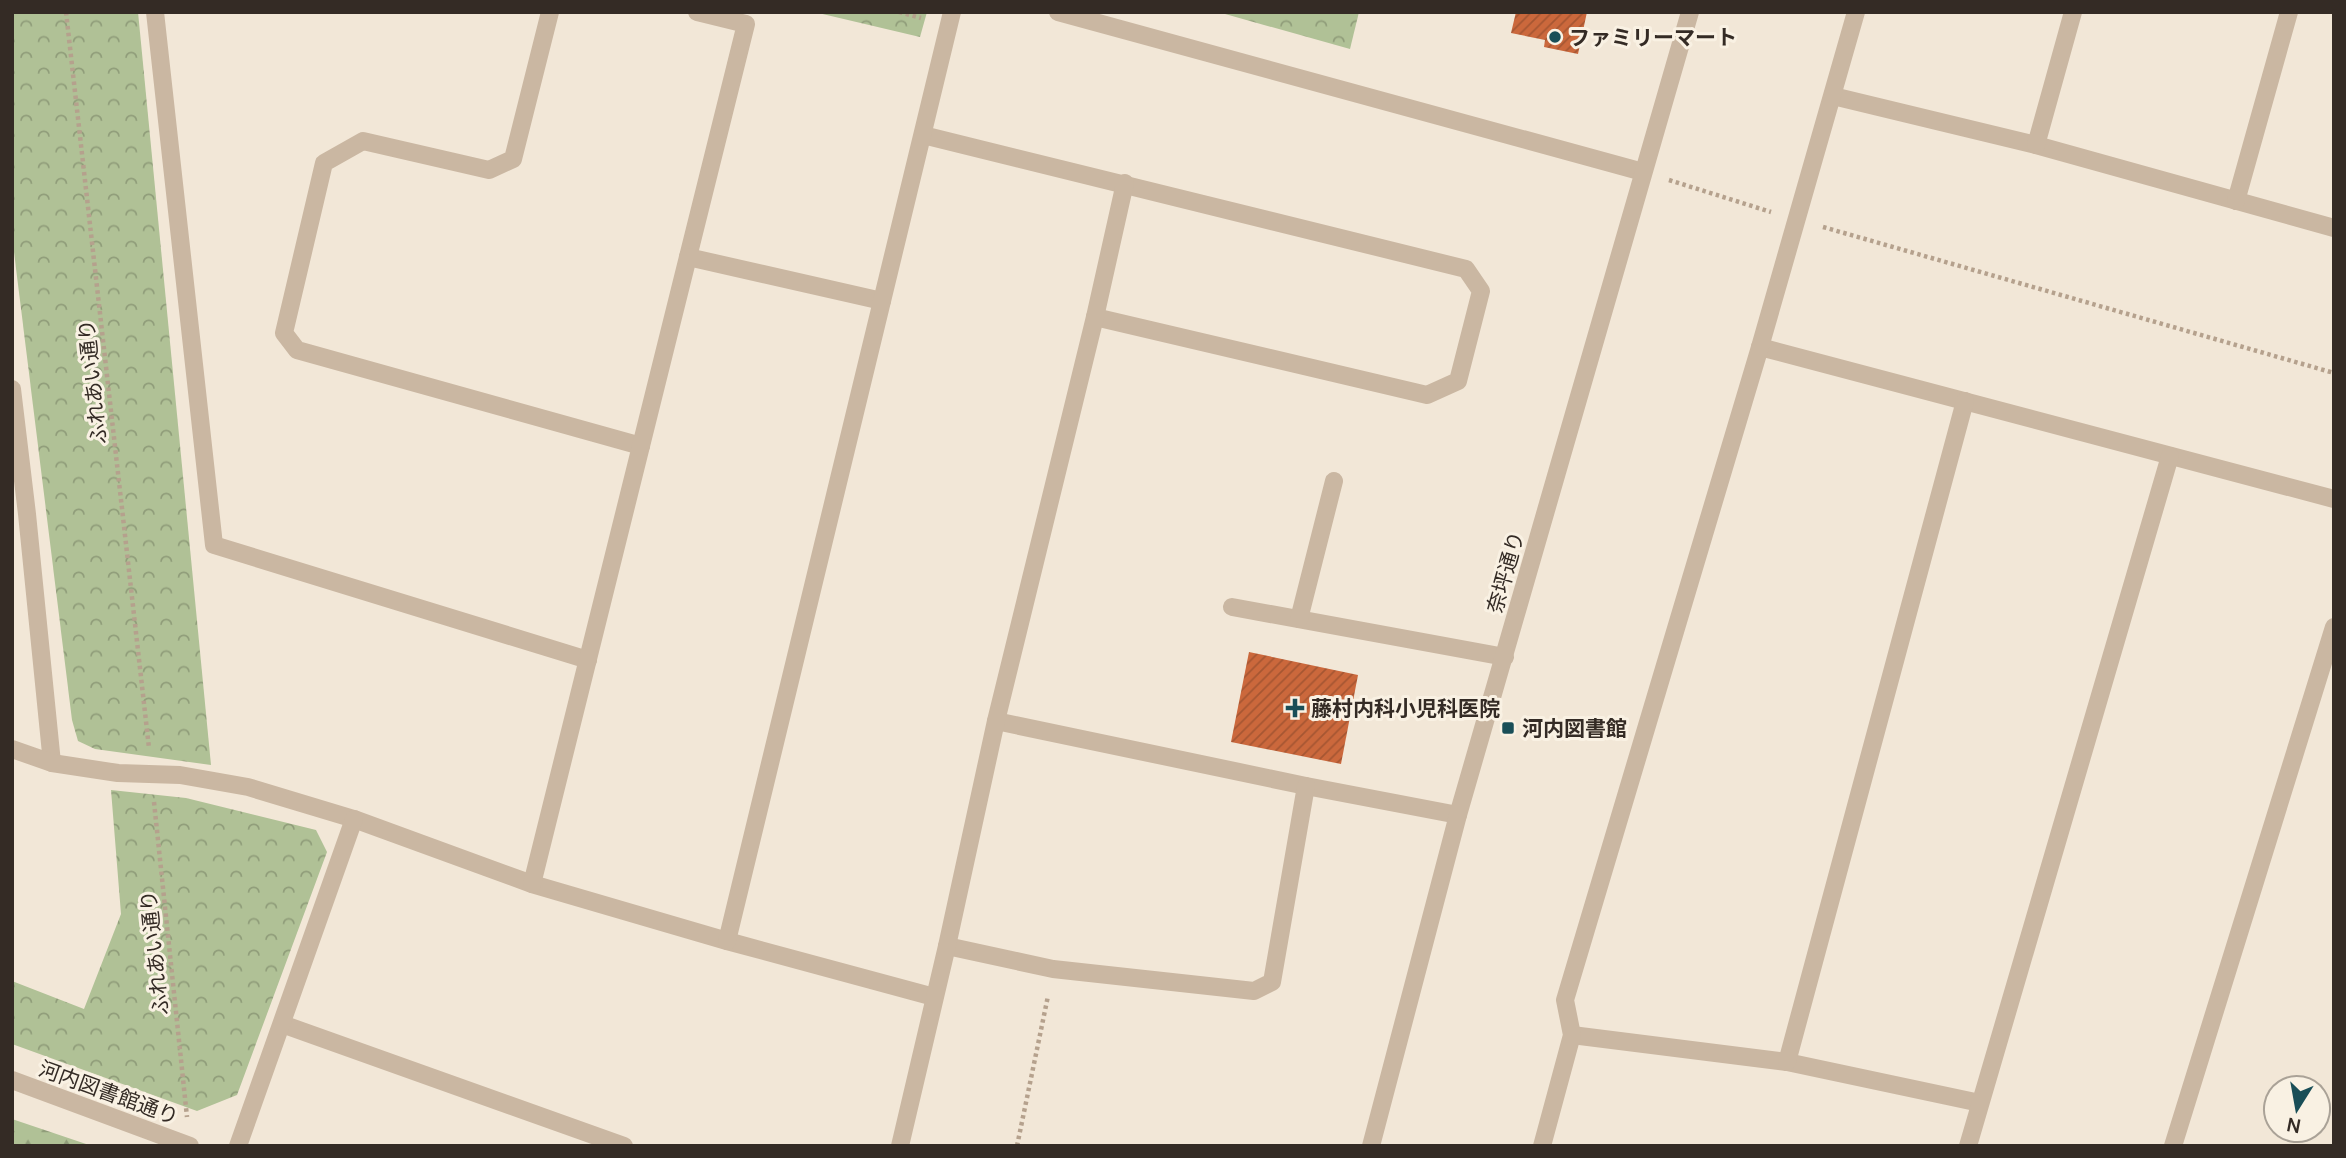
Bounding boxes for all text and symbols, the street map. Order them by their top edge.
place label: ファミリーマート [1569,23,1737,51]
marker: ファミリーマート [1547,29,1563,45]
street label: ふれあい通り [71,318,113,446]
street label: 奈坪通り [1480,528,1530,616]
place label: 藤村内科小児科医院 [1311,694,1500,722]
marker: 藤村内科小児科医院 [1285,698,1305,718]
place label: 河内図書館 [1522,714,1627,742]
marker: 河内図書館 [1500,720,1516,736]
street label: ふれあい通り [133,889,175,1017]
street label: 河内図書館通り [35,1054,183,1130]
north arrow [2262,1074,2332,1144]
text: N [2285,1112,2303,1140]

